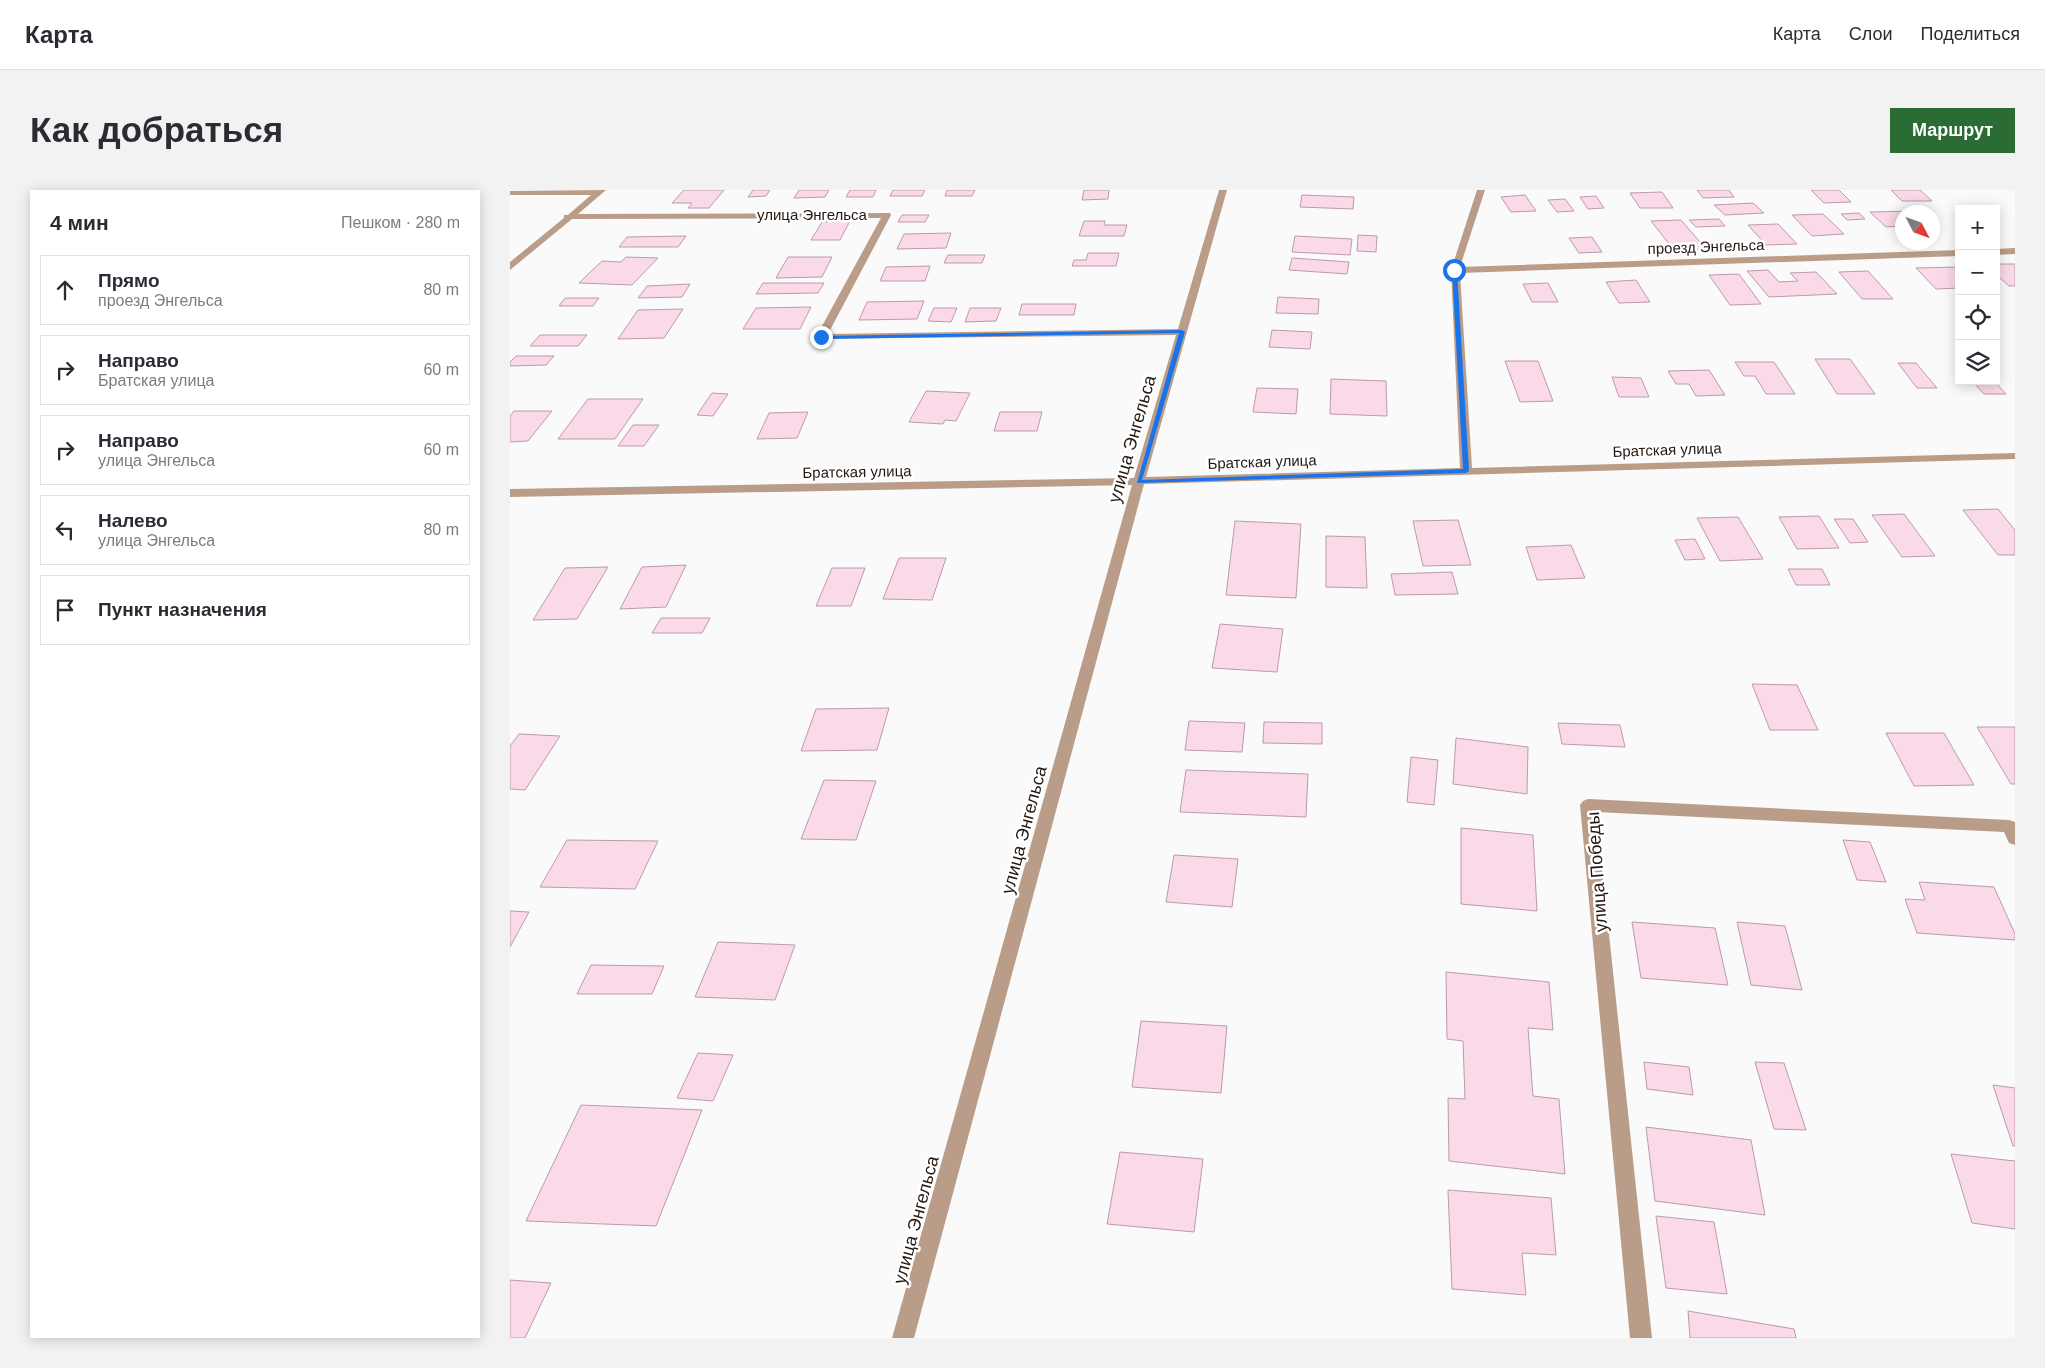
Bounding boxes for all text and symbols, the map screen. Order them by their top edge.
text: Карта [25,21,93,48]
text: Карта [1773,24,1821,44]
text: Слои [1849,24,1893,44]
text: Поделиться [1921,24,2020,44]
button: Маршрут [1890,108,2015,153]
text: Как добраться [30,110,283,149]
north arrow [1895,205,1940,250]
map controls [1955,205,2000,385]
button: + [1955,205,2000,250]
street label: улица Энгельса [757,206,868,223]
text: 4 мин [50,211,109,234]
text: Пешком · 280 m [341,214,460,231]
street label: проезд Энгельса [1647,236,1765,257]
button: − [1955,250,2000,295]
route start [1443,259,1466,282]
text: Прямо [98,270,160,291]
icon: ahead [51,276,79,304]
text: 80 m [423,281,459,298]
text: проезд Энгельса [98,292,223,309]
button: locate [1955,295,2000,340]
route end [810,326,833,349]
button: layers [1955,340,2000,385]
text: Направо [98,350,179,371]
icon: right [51,356,79,384]
text: 60 m [423,361,459,378]
text: Братская улица [98,372,214,389]
street label: улица Энгельса [1104,372,1160,505]
text: Направо [98,430,179,451]
icon: right [51,436,79,464]
street label: Братская улица [1612,439,1722,460]
text: 60 m [423,441,459,458]
street label: Братская улица [1207,451,1317,472]
text: улица Энгельса [98,452,215,469]
street label: Братская улица [802,462,912,481]
text: Налево [98,510,168,531]
icon: left [51,516,79,544]
text: 80 m [423,521,459,538]
text: улица Энгельса [98,532,215,549]
icon: arrive [51,596,79,624]
text: Пункт назначения [98,599,267,620]
street label: улица Энгельса [997,763,1051,896]
street label: улица Победы [1583,811,1611,933]
street label: улица Энгельса [889,1153,943,1286]

